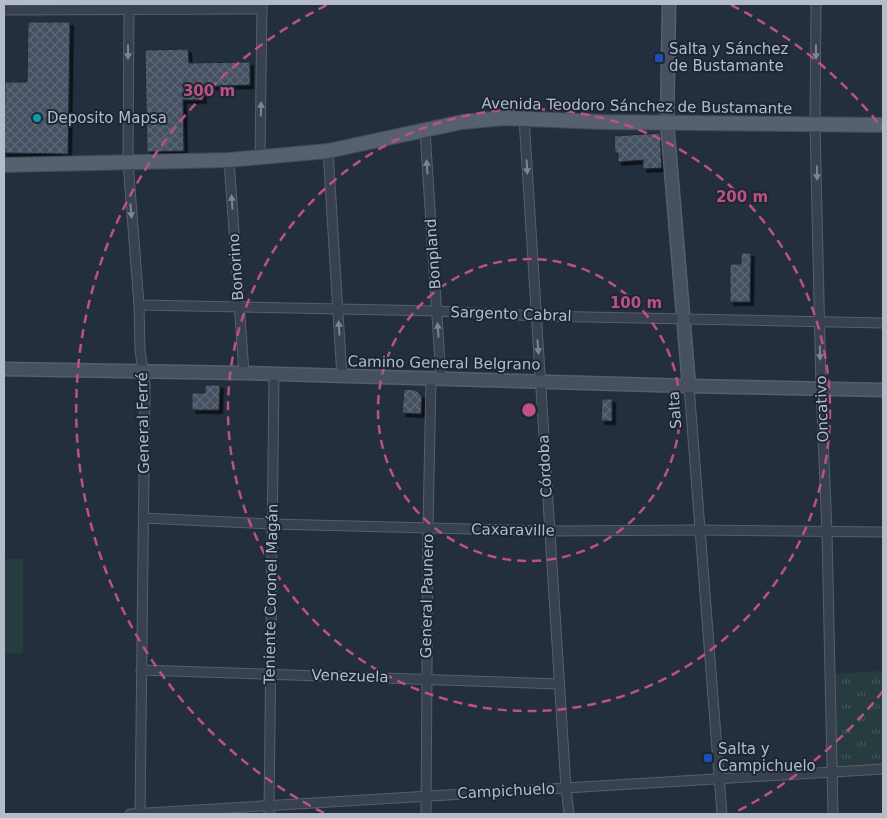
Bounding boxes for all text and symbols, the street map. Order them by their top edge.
place label: Salta y Sánchez de Bustamante [669,40,789,75]
one-way arrow [124,45,132,61]
one-way arrow [812,45,820,61]
marker: Salta y Sánchez de Bustamante [653,52,665,64]
text: 300 m [183,82,235,100]
street label: Avenida Teodoro Sánchez de Bustamante [482,94,792,118]
one-way arrow [257,101,265,117]
place label: Deposito Mapsa [47,109,167,127]
marker: Deposito Mapsa [31,112,43,124]
one-way arrow [423,159,431,175]
one-way arrow [524,159,532,175]
one-way arrow [813,165,821,181]
text: 200 m [716,188,768,206]
one-way arrow [227,194,235,210]
one-way arrow [128,203,136,219]
street label: Bonpland [422,218,444,290]
street label: Bonorino [225,233,247,301]
text: 100 m [610,294,662,312]
street label: Sargento Cabral [450,303,572,325]
one-way arrow [335,320,343,336]
one-way arrow [433,321,441,337]
one-way arrow [534,339,542,355]
one-way arrow [816,345,824,361]
street label: Camino General Belgrano [347,352,541,374]
street label: General Ferré [133,372,153,474]
street label: Oncativo [812,375,832,443]
street label: Salta [665,390,685,430]
centre of rings [520,401,538,419]
street label: Córdoba [534,434,556,498]
street label: Teniente Coronel Magán [260,503,282,686]
street label: Caxaraville [471,520,555,540]
street label: General Paunero [417,534,437,658]
street label: Venezuela [311,666,389,686]
place label: Salta y Campichuelo [718,740,816,775]
marker: Salta y Campichuelo [702,752,714,764]
street label: Campichuelo [457,779,555,803]

